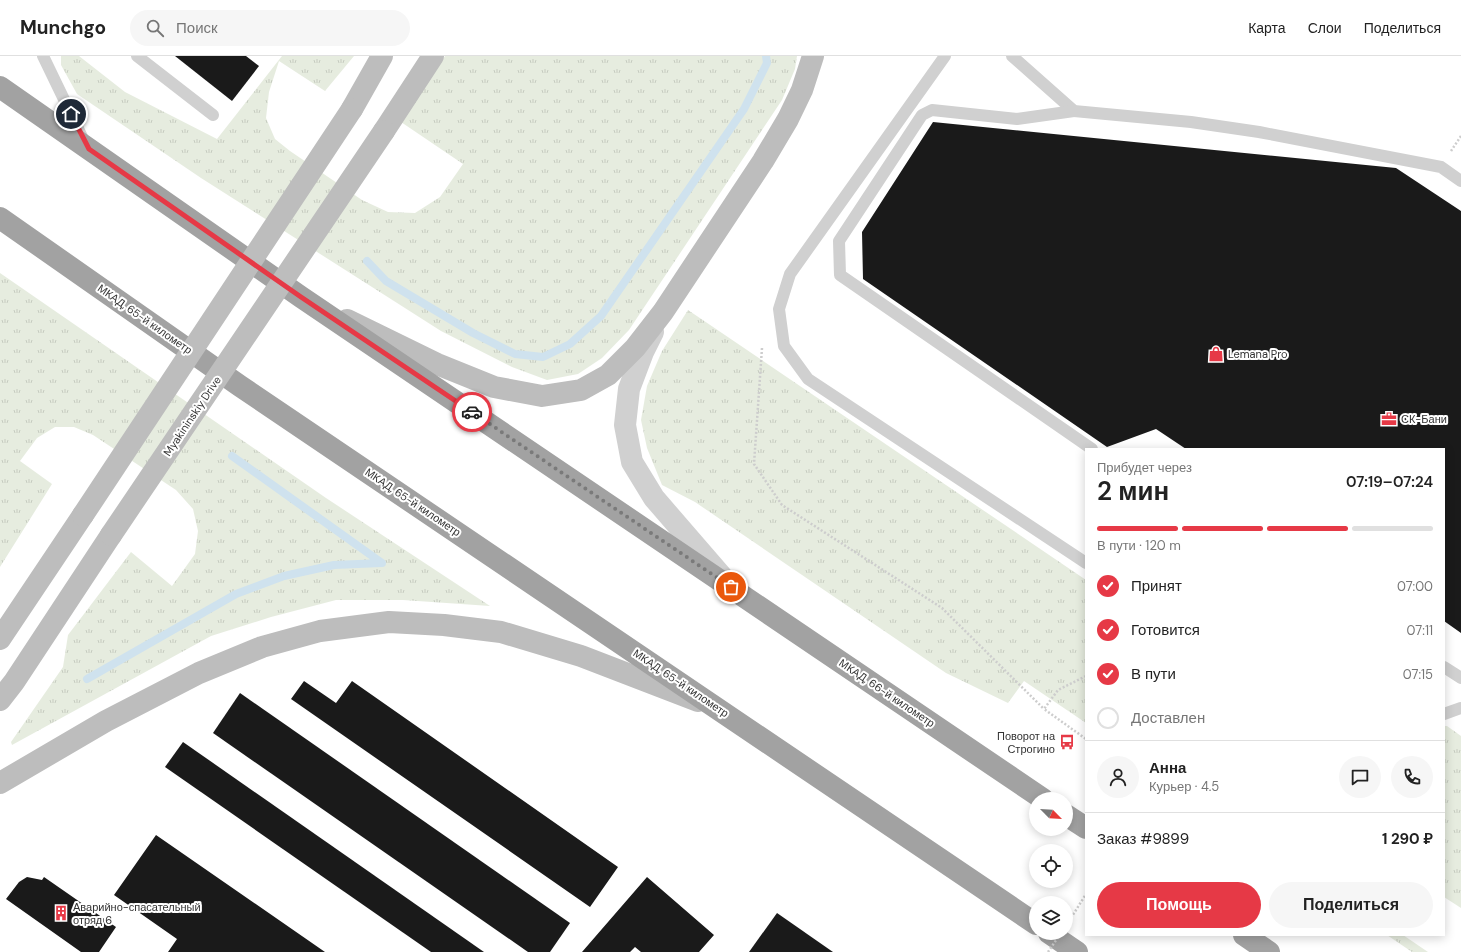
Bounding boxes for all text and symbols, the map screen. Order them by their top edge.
search box [130,10,410,46]
text: Munchgo [20,15,106,40]
icon: search [144,17,166,39]
text: Поиск [176,18,218,38]
text: Карта [1248,19,1286,37]
text: Слои [1308,19,1342,37]
text: Поделиться [1364,19,1441,37]
pin [54,97,88,131]
icon: home [60,103,82,125]
street label: МКАД, 65-й километр [95,281,195,357]
shop icon: Lemana Pro [1207,345,1225,363]
place label: Lemana Pro [1228,347,1288,361]
street label: Myakininskiy Drive [160,373,224,459]
courier [452,392,492,432]
icon: car [461,401,483,423]
office icon: СК-Бани [1380,410,1398,428]
place label: СК-Бани [1401,412,1447,426]
text: Прибудет через [1097,459,1192,476]
street label: МКАД, 65-й километр [363,465,463,539]
text: 07:19–07:24 [1346,472,1433,492]
text: 2 мин [1097,474,1169,508]
text: В пути · 120 m [1097,537,1181,554]
pin [714,570,748,604]
icon: check [1097,575,1119,597]
icon: bag [720,576,742,598]
text: Принят [1131,576,1182,596]
text: 07:00 [1397,578,1433,595]
icon: check [1097,619,1119,641]
text: Готовится [1131,620,1200,640]
text: 07:11 [1407,622,1433,639]
street label: МКАД, 65-й километр [631,646,731,720]
street label: МКАД, 66-й километр [836,656,938,730]
icon: check [1097,663,1119,685]
text: В пути [1131,664,1176,684]
text: 07:15 [1403,666,1433,683]
text: Доставлен [1131,708,1205,728]
place label: Поворот на Строгино [997,729,1056,756]
bus stop icon: Поворот на Строгино [1058,733,1076,751]
button: person [1097,756,1139,798]
button: chat [1339,756,1381,798]
button: phone [1391,756,1433,798]
text: Анна [1149,758,1186,778]
text: Курьер · 4.5 [1149,778,1219,795]
north arrow [1029,792,1073,836]
map controls [1029,792,1073,940]
text: Заказ #9899 [1097,829,1189,849]
text: 1 290 ₽ [1382,829,1433,849]
button: locate [1029,844,1073,888]
button: Помощь [1097,882,1261,928]
button: Поделиться [1269,882,1433,928]
button: layers [1029,896,1073,940]
place label: Аварийно-спасательный отряд 6 [73,900,201,927]
building icon: Аварийно-спасательный отряд 6 [52,904,70,922]

